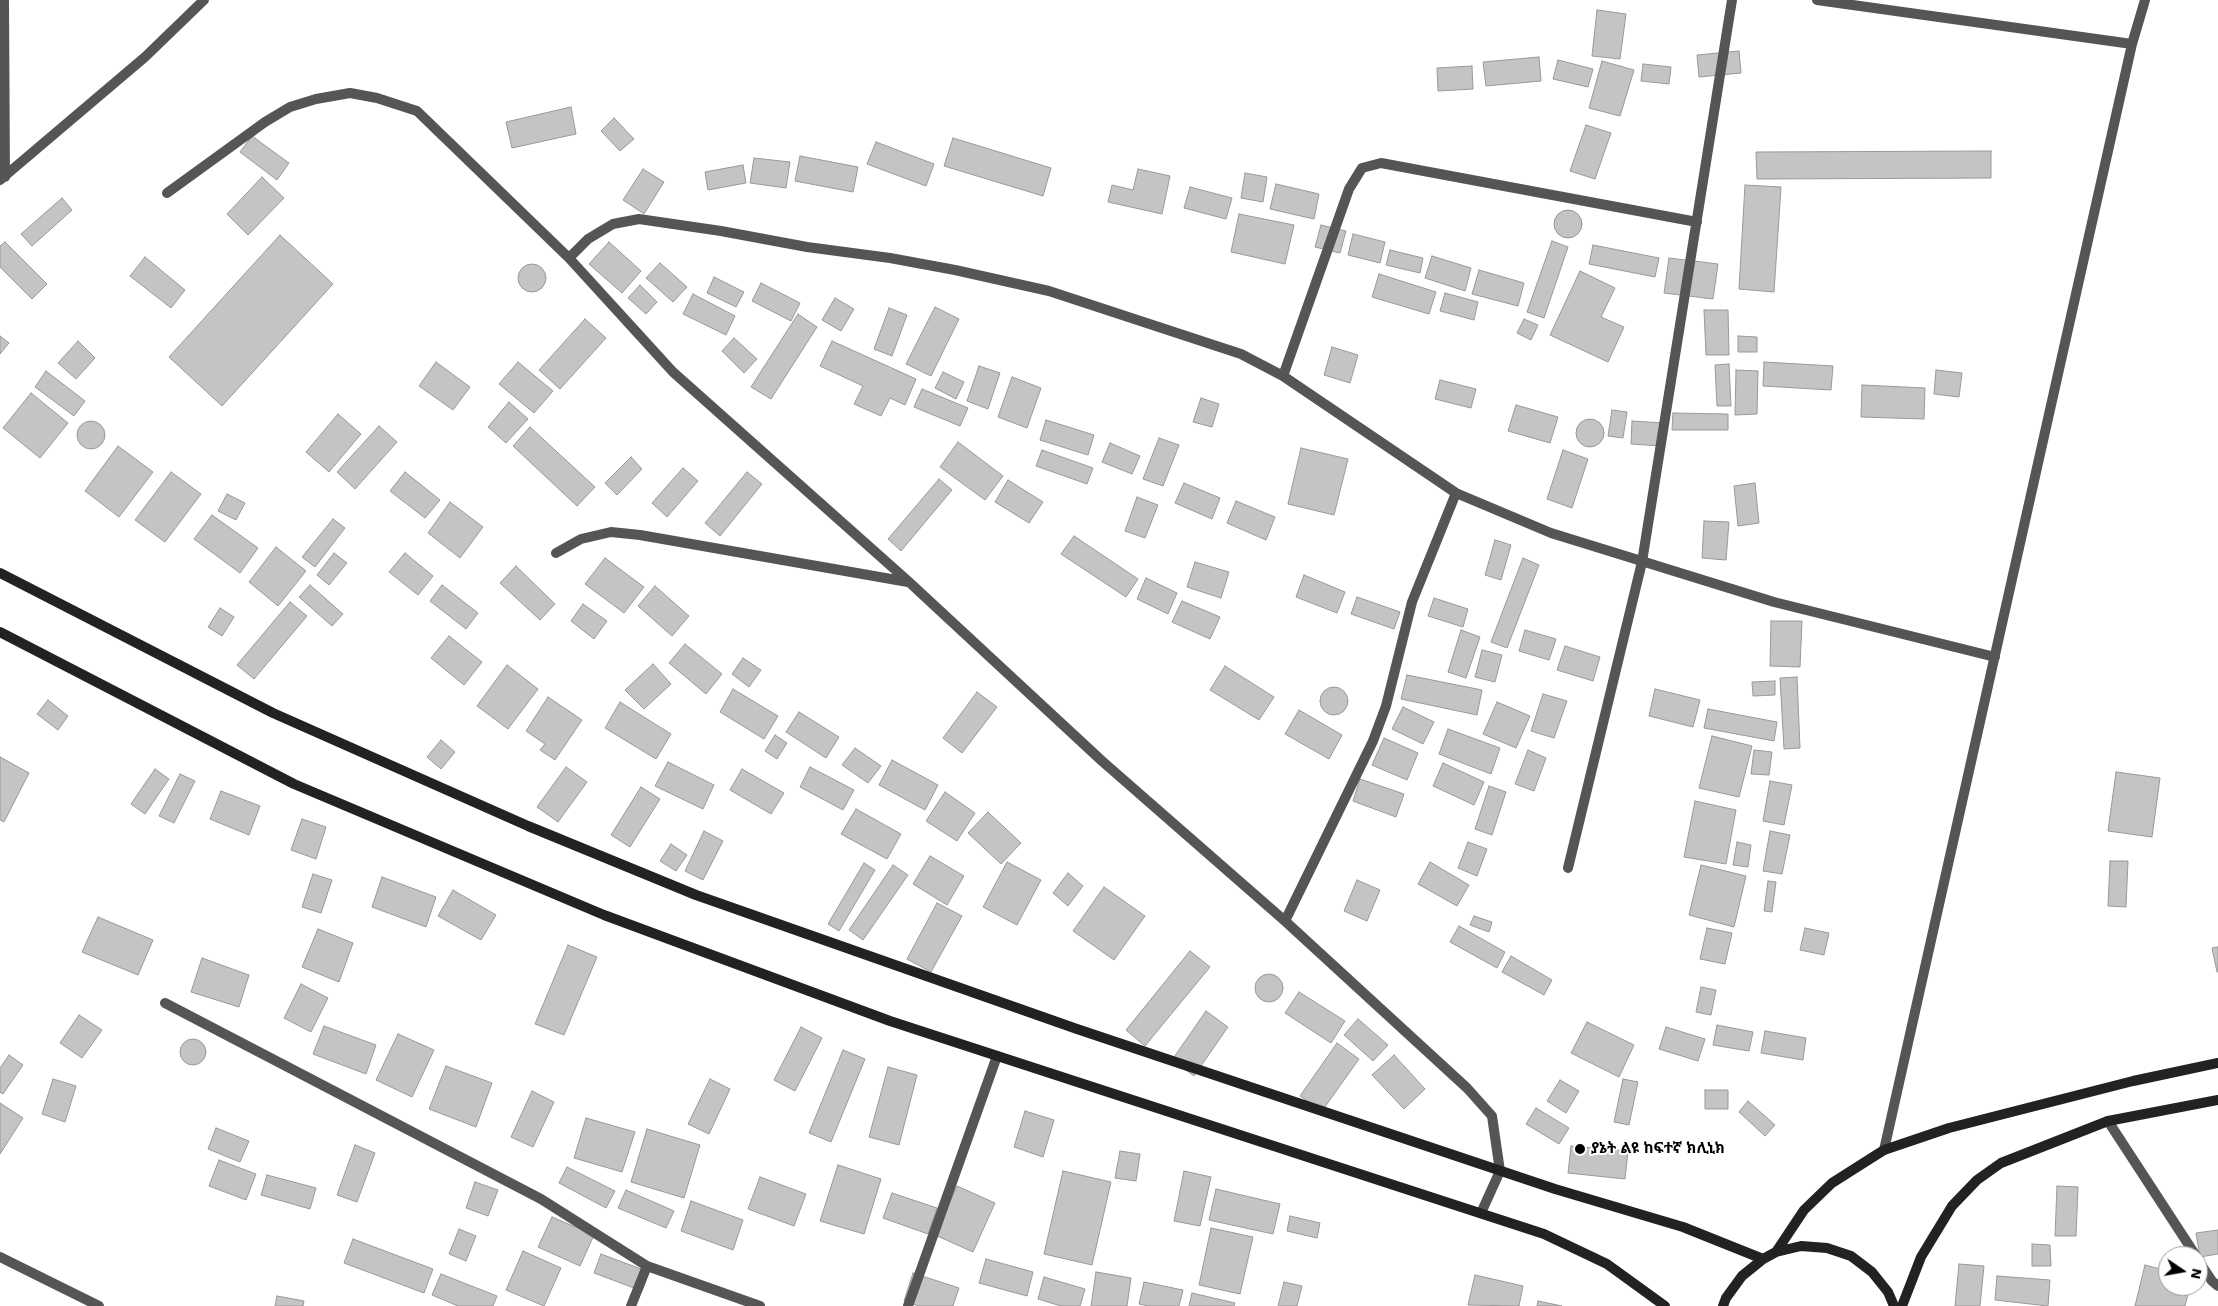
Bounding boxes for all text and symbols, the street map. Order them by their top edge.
place label: ያኔት ልዩ ከፍተኛ ክሊኒክ [1591,1140,1725,1158]
marker: ያኔት ልዩ ከፍተኛ ክሊኒክ [1573,1142,1587,1156]
north arrow [2158,1246,2208,1296]
text: N [2188,1267,2206,1281]

